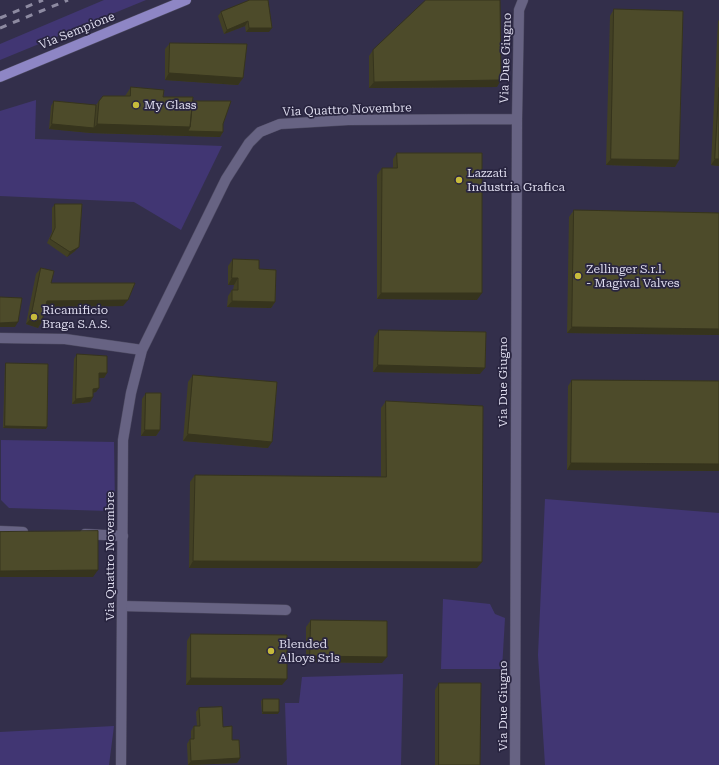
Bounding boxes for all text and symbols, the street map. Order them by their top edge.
street label: Via Sempione [37,9,117,53]
street label: Via Due Giugno [497,12,515,104]
place label: My Glass [144,98,196,112]
marker: My Glass [131,100,141,110]
street label: Via Quattro Novembre [282,101,412,119]
place label: Lazzati Industria Grafica [467,166,565,194]
marker: Lazzati Industria Grafica [454,175,464,185]
place label: Zellinger S.r.l. - Magival Valves [586,262,680,290]
marker: Zellinger S.r.l. - Magival Valves [573,271,583,281]
place label: Ricamificio Braga S.A.S. [42,303,110,331]
marker: Ricamificio Braga S.A.S. [29,312,39,322]
street label: Via Due Giugno [496,337,510,427]
street label: Via Quattro Novembre [103,491,117,621]
place label: Blended Alloys Srls [279,637,340,665]
marker: Blended Alloys Srls [266,646,276,656]
street label: Via Due Giugno [496,661,510,751]

